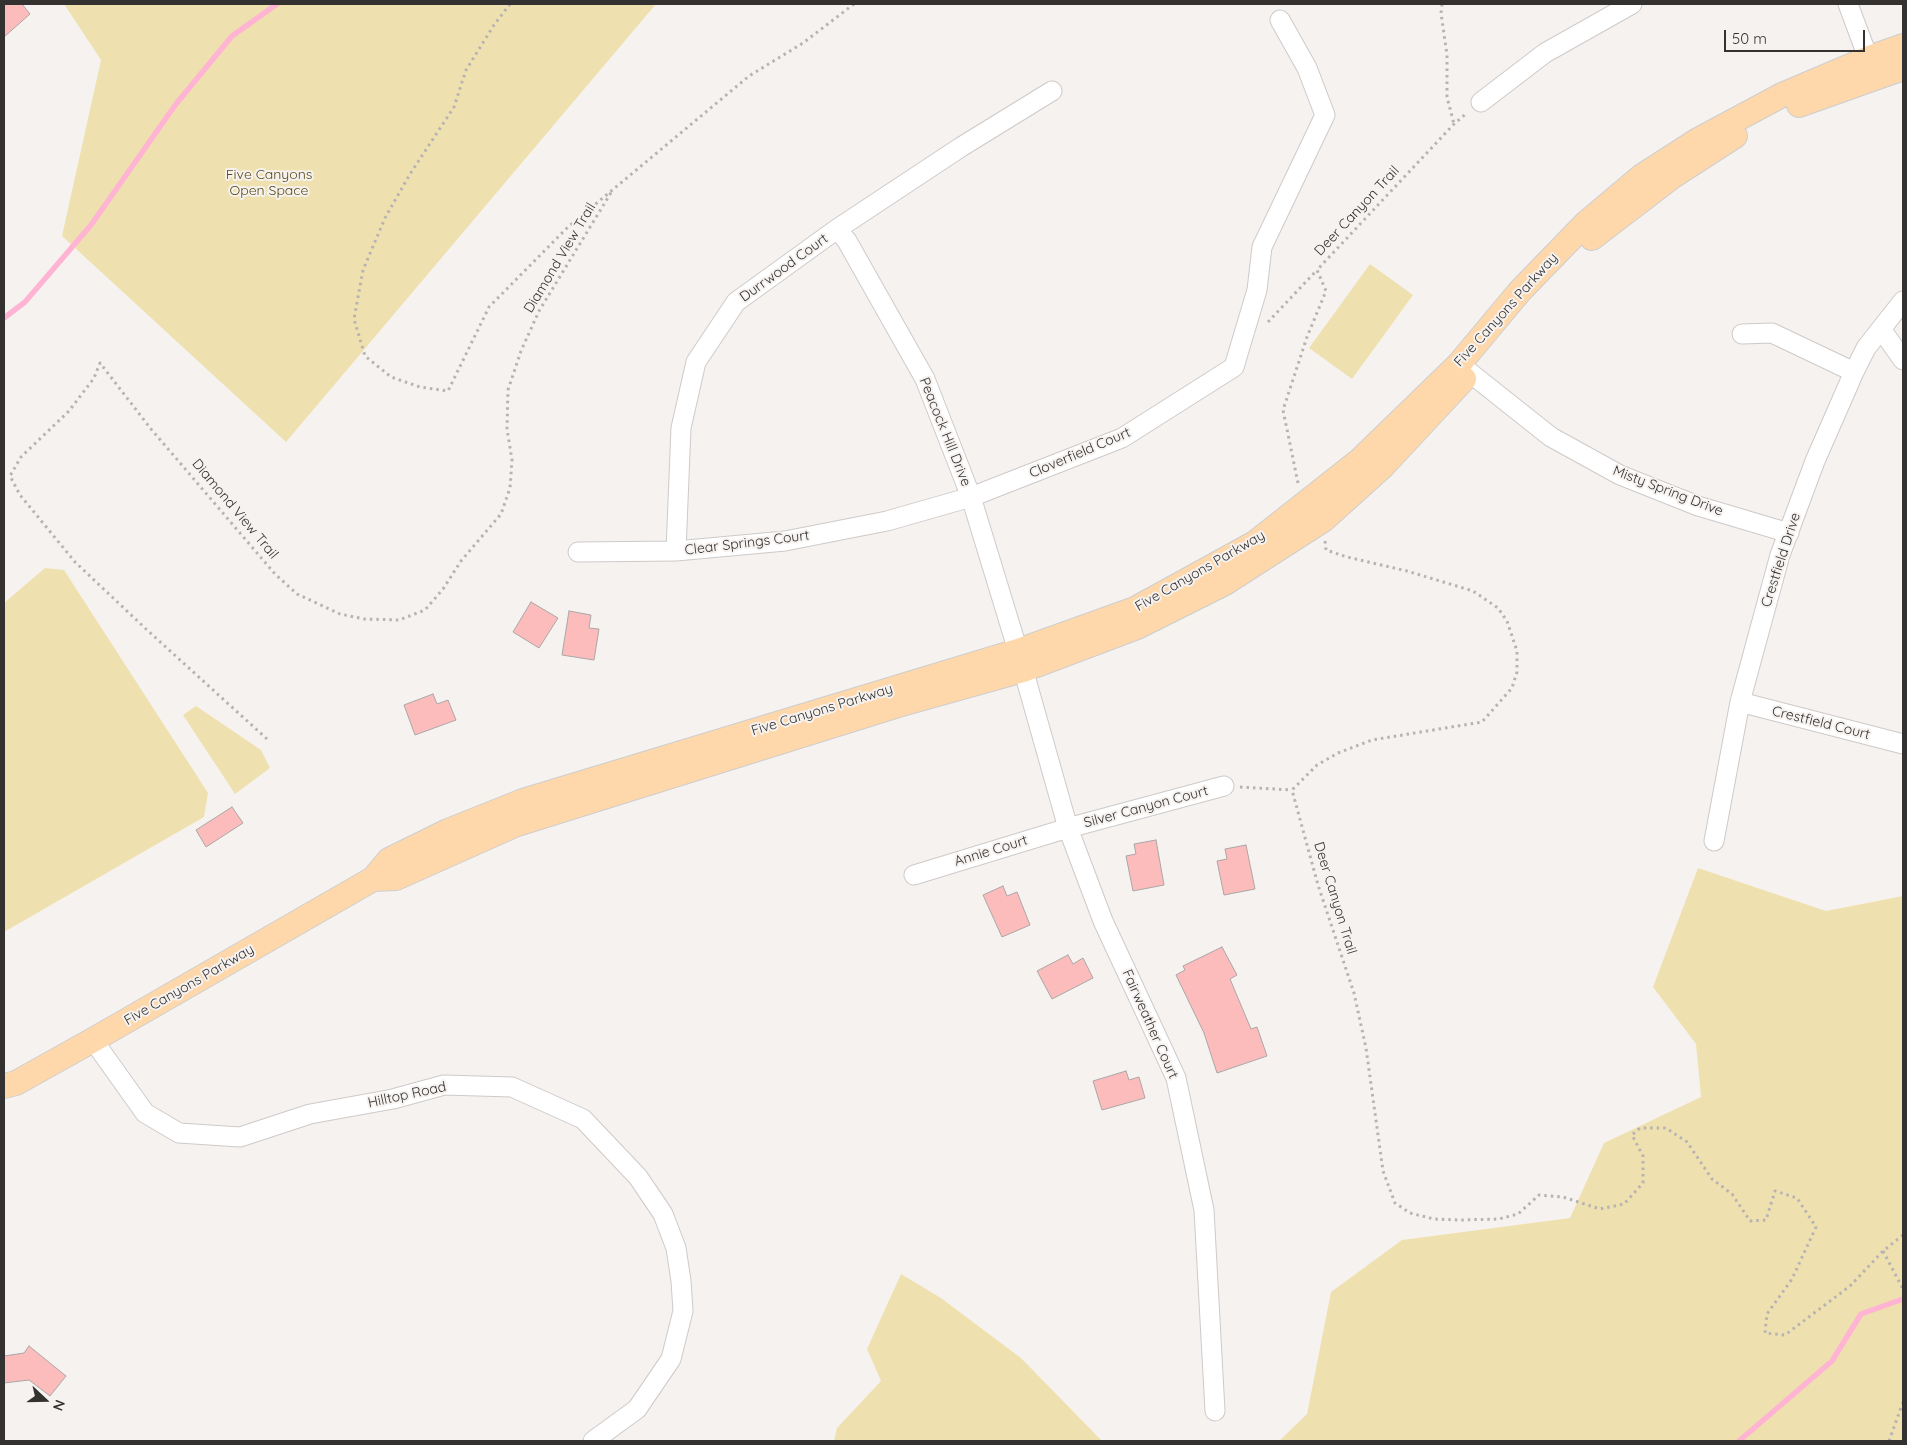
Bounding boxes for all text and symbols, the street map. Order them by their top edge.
scale bar [1727,20,1868,52]
text: 50 m [1732,29,1767,48]
street label: Deer Canyon Trail [1311,163,1403,259]
park label: Five Canyons Open Space [226,167,312,200]
street label: Diamond View Trail [521,200,599,316]
street label: Durrwood Court [737,230,831,306]
street label: Five Canyons Parkway [1451,250,1561,370]
street label: Peacock Hill Drive [915,375,975,489]
street label: Cloverfield Court [1027,424,1133,482]
street label: Diamond View Trail [188,456,282,562]
street label: Misty Spring Drive [1610,462,1726,520]
street label: Crestfield Drive [1758,511,1804,609]
street label: Clear Springs Court [684,527,810,559]
street label: Five Canyons Parkway [1132,527,1268,615]
street label: Five Canyons Parkway [749,680,895,740]
street label: Crestfield Court [1770,703,1872,743]
street label: Silver Canyon Court [1082,782,1210,832]
street label: Annie Court [952,832,1030,870]
street label: Deer Canyon Trail [1310,840,1360,956]
street label: Five Canyons Parkway [121,941,257,1029]
street label: Fairweather Court [1118,967,1182,1081]
street label: Hilltop Road [366,1079,448,1111]
north arrow [20,1375,70,1425]
text: N [49,1397,69,1413]

